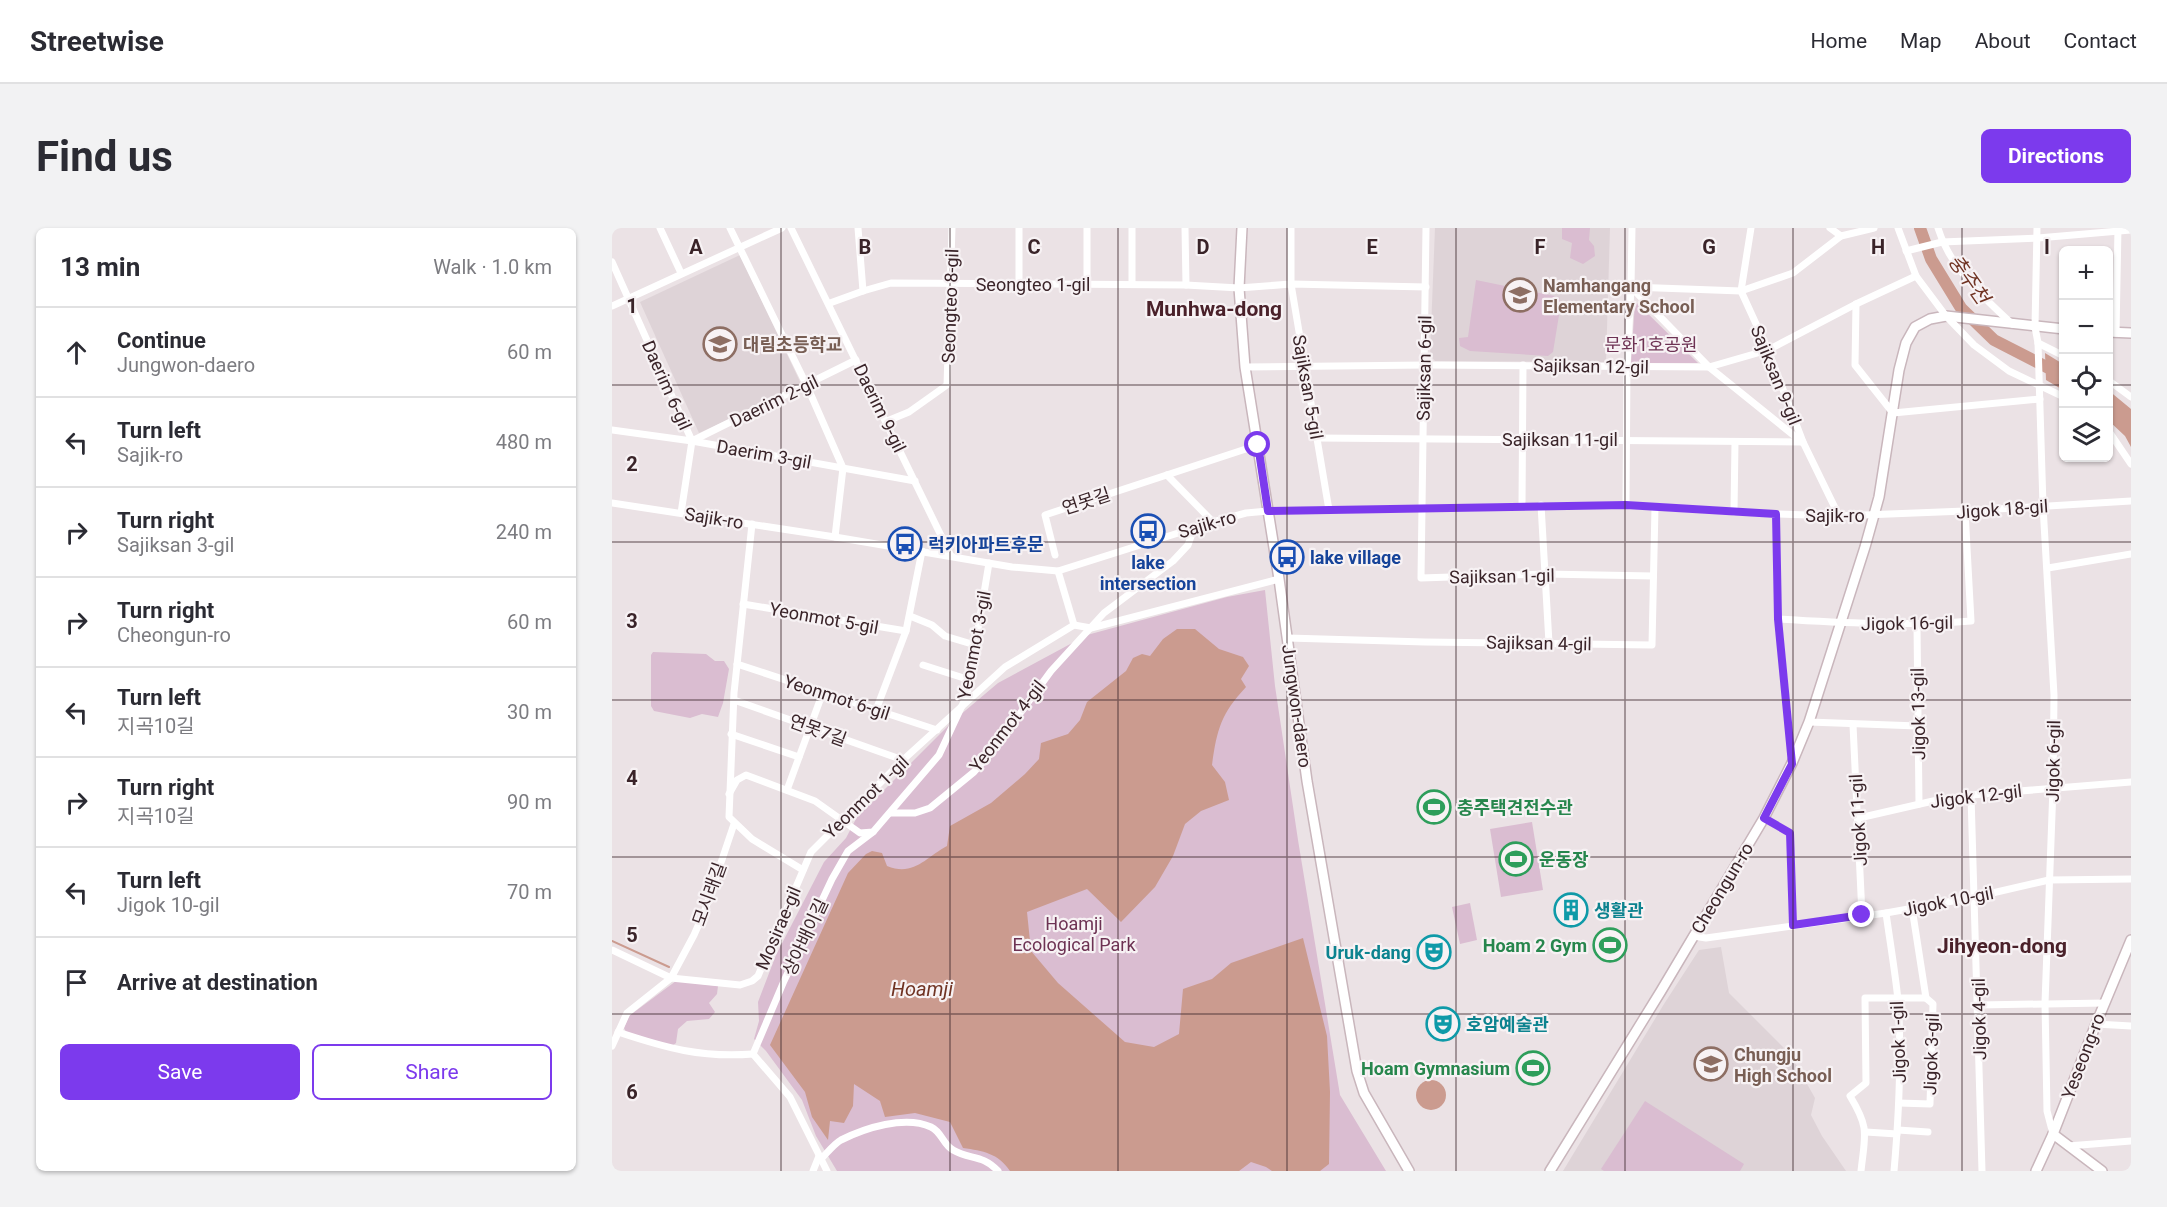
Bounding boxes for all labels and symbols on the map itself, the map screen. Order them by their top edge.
text: A [689,235,703,259]
text: B [859,235,871,259]
text: C [1027,235,1041,259]
text: D [1197,235,1210,259]
text: E [1366,235,1378,259]
text: F [1535,235,1546,259]
text: G [1702,235,1716,259]
text: H [1871,235,1885,259]
text: I [2044,235,2050,259]
street label: Seongteo 8-gil [938,248,962,364]
water label: 충주천 [1943,250,1996,311]
street label: Seongteo 1-gil [976,274,1090,295]
place label: Namhangang Elementary School [1543,275,1695,317]
school or university icon: Namhangang Elementary School [1502,277,1538,313]
text: 1 [626,294,638,318]
district label: Munhwa-dong [1146,297,1282,321]
street label: Sajiksan 6-gil [1413,315,1435,421]
street label: Sajiksan 9-gil [1746,322,1806,428]
school or university icon: 대림초등학교 [702,326,738,362]
street label: Sajiksan 5-gil [1288,333,1328,441]
place label: 대림초등학교 [743,334,842,355]
park label: 문화1호공원 [1605,334,1697,355]
street label: Daerim 6-gil [638,337,696,433]
street label: Sajiksan 12-gil [1533,354,1649,378]
street label: Daerim 9-gil [850,360,910,456]
street label: Daerim 2-gil [726,371,822,431]
street label: Sajiksan 11-gil [1502,429,1618,450]
route start [1244,431,1270,457]
street label: Daerim 3-gil [715,435,813,473]
text: 2 [626,452,638,476]
street label: 연못길 [1059,483,1113,519]
street label: Jigok 18-gil [1955,495,2049,523]
street label: Sajik-ro [683,503,745,533]
street label: Sajik-ro [1805,505,1865,526]
street label: Sajik-ro [1176,506,1238,542]
bus stop icon: lake intersection [1130,513,1166,549]
bus stop icon: 럭키아파트후문 [887,526,923,562]
place label: 럭키아파트후문 [928,534,1044,555]
bus stop icon: lake village [1269,539,1305,575]
place label: lake village [1310,547,1401,568]
place label: lake intersection [1100,552,1196,594]
street label: Sajiksan 1-gil [1449,565,1555,587]
street label: Yeonmot 3-gil [953,589,995,701]
street label: Yeonmot 5-gil [768,598,880,638]
text: 3 [626,609,638,633]
street label: Jigok 16-gil [1861,612,1953,634]
street label: Sajiksan 4-gil [1486,632,1592,654]
street label: Jungwon-daero [1278,643,1316,769]
street label: Jigok 13-gil [1907,668,1929,760]
street label: Yeonmot 6-gil [781,670,893,724]
street label: Yeonmot 4-gil [965,676,1049,776]
street label: 연못7길 [786,710,850,750]
street label: Jigok 6-gil [2042,720,2064,802]
street label: Yeonmot 1-gil [819,751,913,843]
text: 4 [626,766,638,790]
street label: Jigok 11-gil [1845,773,1871,867]
street label: Jigok 12-gil [1929,780,2023,812]
sports icon: 충주택견전수관 [1416,789,1452,825]
place label: 충주택견전수관 [1457,797,1573,818]
street label: Cheongun-ro [1687,839,1757,937]
sports icon: 운동장 [1498,841,1534,877]
place label: 운동장 [1539,849,1589,870]
street label: 모시래길 [688,859,730,929]
street label: Jigok 10-gil [1901,882,1995,920]
street label: Mosirae-gil [751,883,805,973]
building icon: 생활관 [1553,892,1589,928]
street label: 상아배이길 [778,895,832,979]
place label: 생활관 [1594,900,1644,921]
route end [1848,901,1874,927]
park label: Hoamji Ecological Park [1012,913,1136,955]
text: 5 [626,923,638,947]
sports icon: Hoam 2 Gym [1592,927,1628,963]
theatre icon: Uruk-dang [1416,934,1452,970]
district label: Jihyeon-dong [1937,934,2067,958]
place label: Hoam 2 Gym [1483,935,1587,956]
place label: Uruk-dang [1326,942,1411,963]
water label: Hoamji [891,977,953,1001]
street label: Jigok 4-gil [1968,978,1990,1060]
street label: Jigok 1-gil [1886,1001,1910,1083]
theatre icon: 호암예술관 [1425,1006,1461,1042]
street label: Yeseong-ro [2057,1010,2109,1102]
street label: Jigok 3-gil [1919,1013,1943,1095]
place label: 호암예술관 [1466,1014,1549,1035]
place label: Chungju High School [1734,1044,1832,1086]
school or university icon: Chungju High School [1693,1046,1729,1082]
sports icon: Hoam Gymnasium [1515,1050,1551,1086]
place label: Hoam Gymnasium [1361,1058,1510,1079]
text: 6 [626,1080,638,1104]

